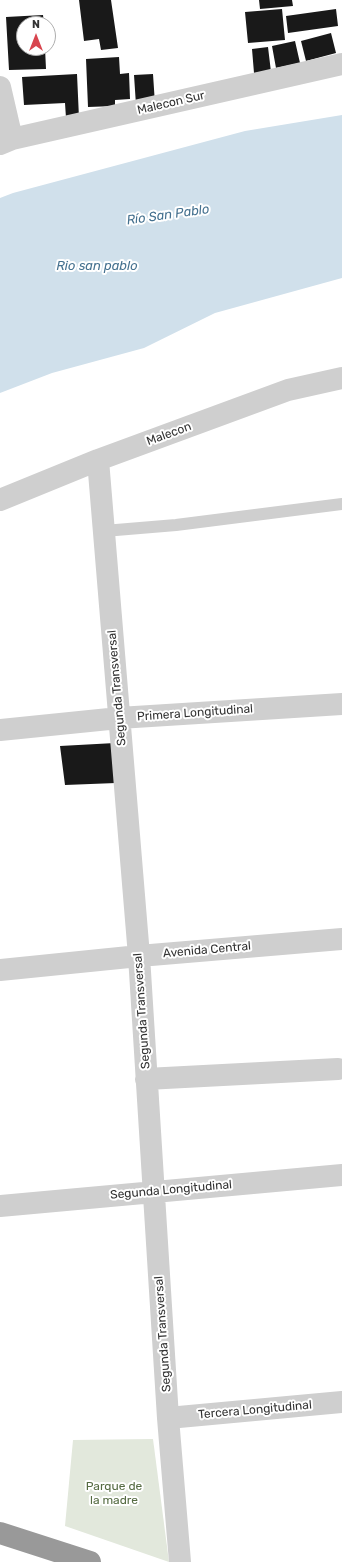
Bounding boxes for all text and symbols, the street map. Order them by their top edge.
north arrow [16,16,56,56]
text: N [32,18,40,31]
street label: Malecon Sur [136,88,206,118]
water label: Río San Pablo [126,201,210,229]
water label: Rio san pablo [56,258,138,274]
street label: Malecon [145,419,193,449]
street label: Segunda Transversal [105,630,129,746]
street label: Primera Longitudinal [137,702,253,724]
street label: Avenida Central [162,939,252,961]
street label: Segunda Transversal [131,953,153,1069]
street label: Segunda Longitudinal [110,1178,232,1202]
street label: Segunda Transversal [152,1276,174,1392]
street label: Tercera Longitudinal [198,1398,312,1422]
park label: Parque de la madre [86,1480,142,1508]

